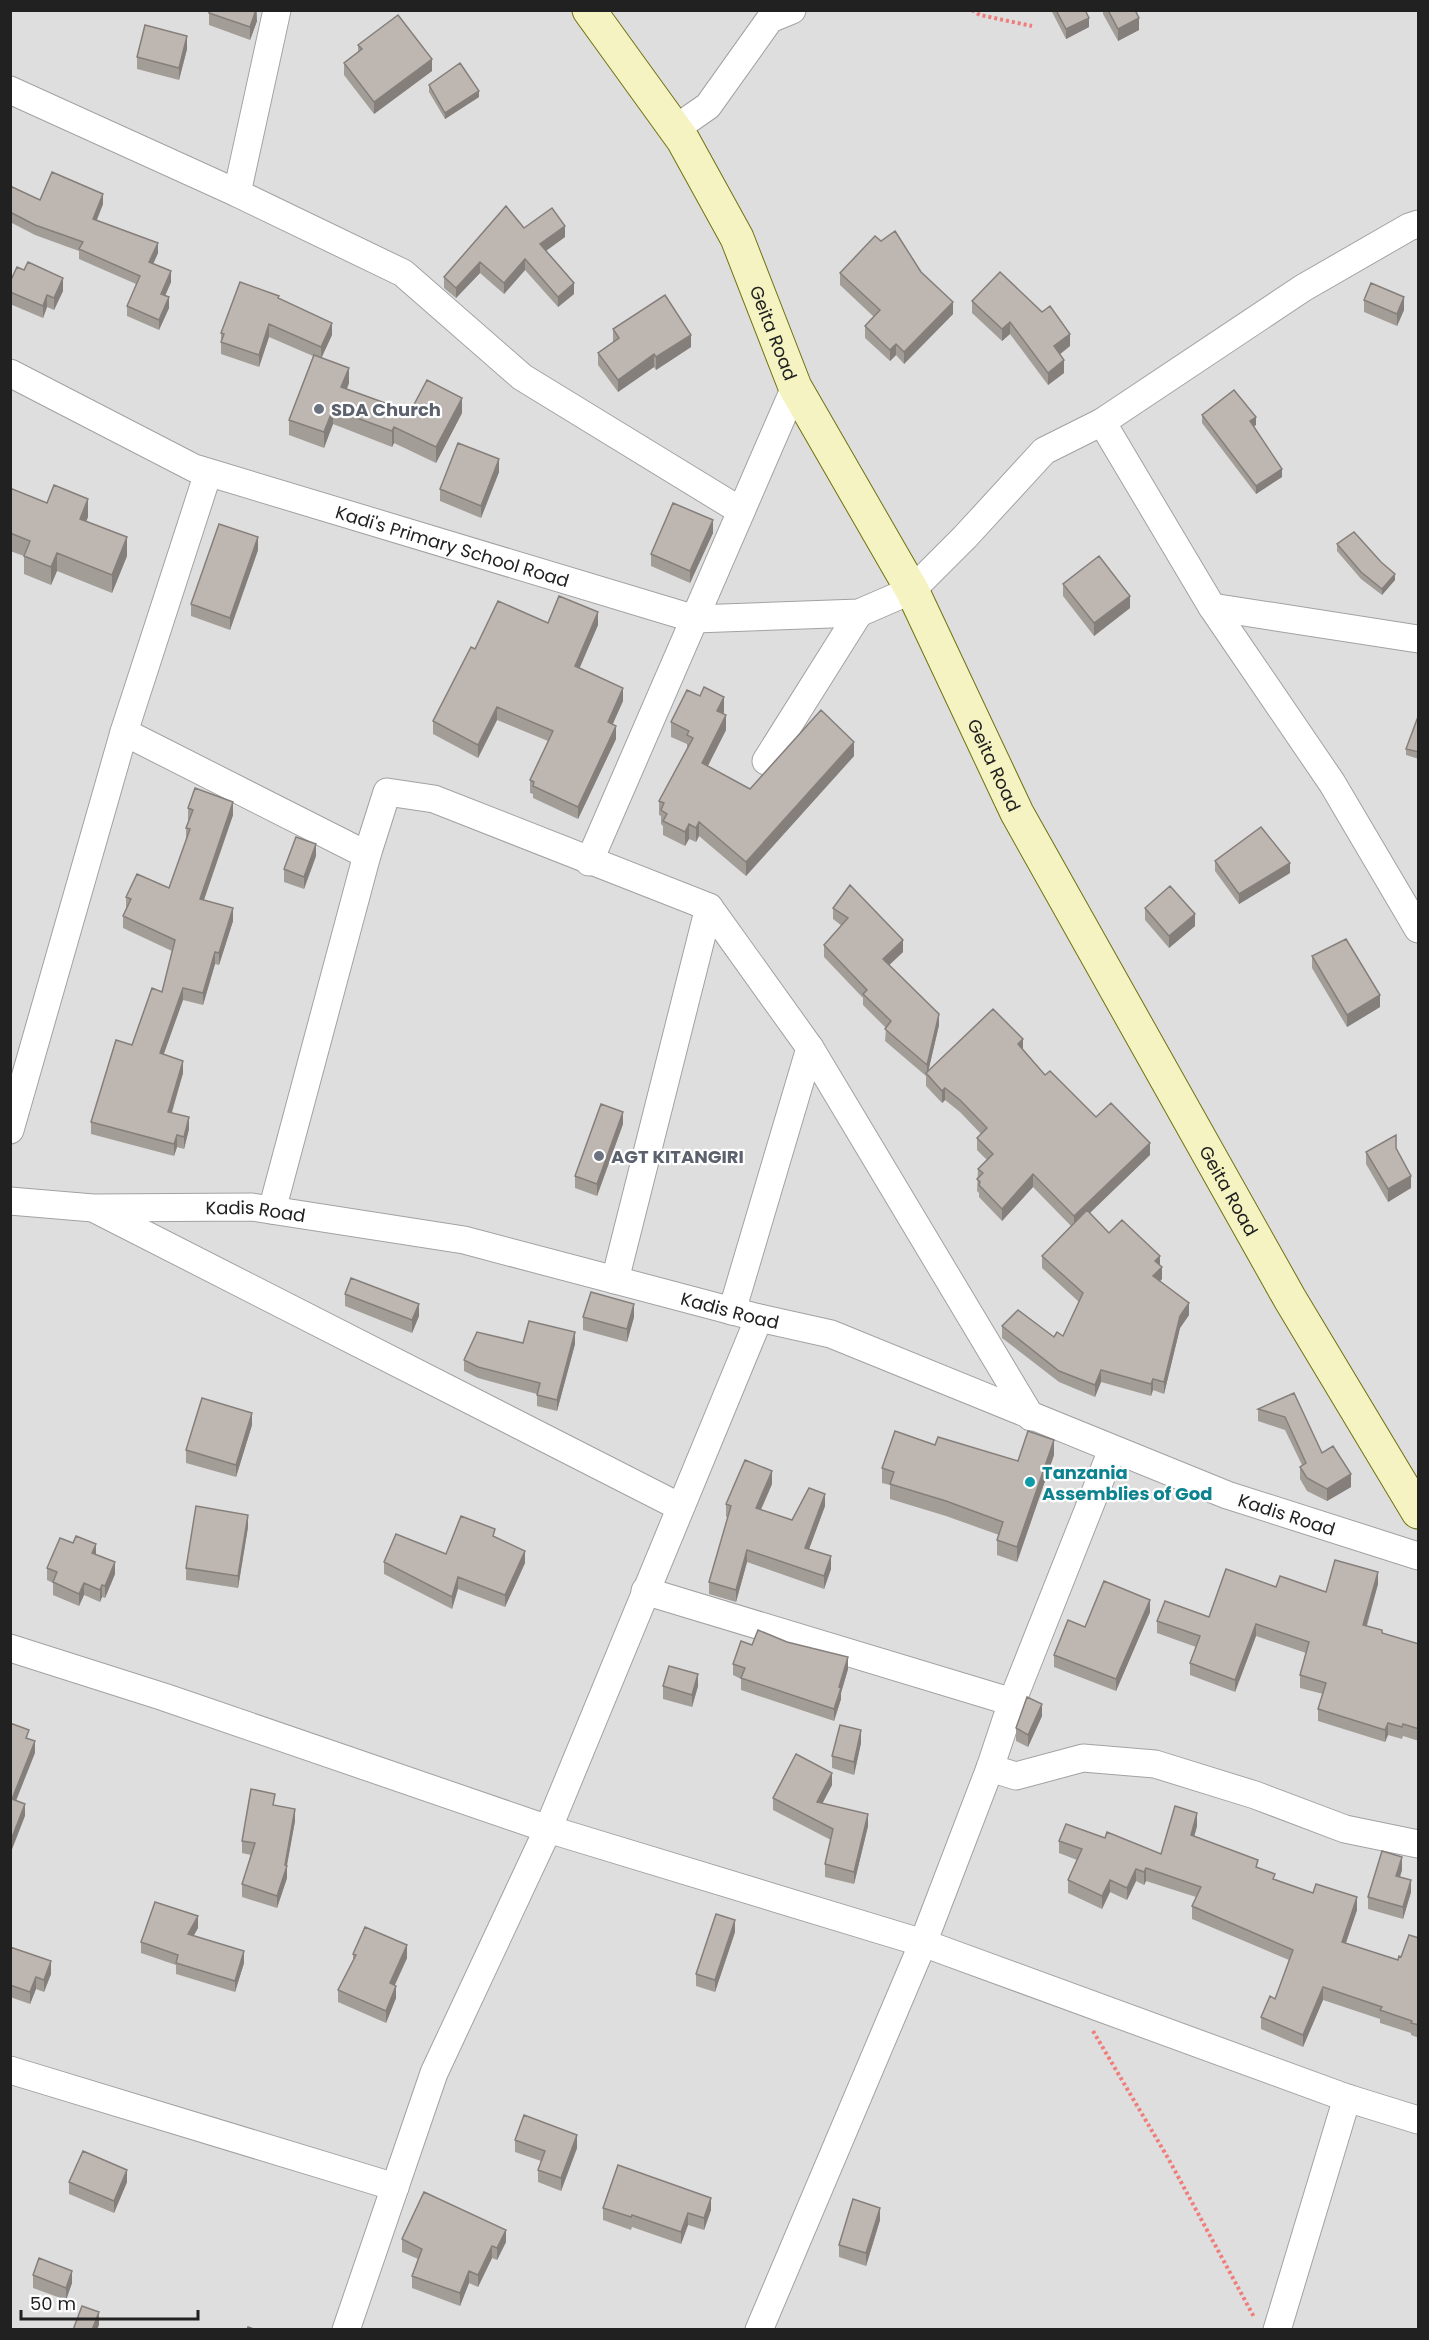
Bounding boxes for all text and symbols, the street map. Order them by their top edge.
street label: Geita Road [744,282,804,384]
place label: SDA Church [331,397,441,422]
marker: SDA Church [312,402,326,416]
street label: Kadi's Primary School Road [333,499,572,593]
street label: Geita Road [962,714,1027,816]
street label: Geita Road [1194,1141,1264,1240]
place label: AGT KITANGIRI [611,1144,744,1169]
marker: AGT KITANGIRI [592,1149,606,1163]
street label: Kadis Road [205,1194,307,1228]
street label: Kadis Road [678,1285,782,1335]
place label: Tanzania Assemblies of God [1042,1460,1212,1506]
marker: Tanzania Assemblies of God [1023,1475,1037,1489]
street label: Kadis Road [1235,1487,1339,1541]
scale bar [21,2283,198,2321]
text: 50 m [30,2291,76,2316]

